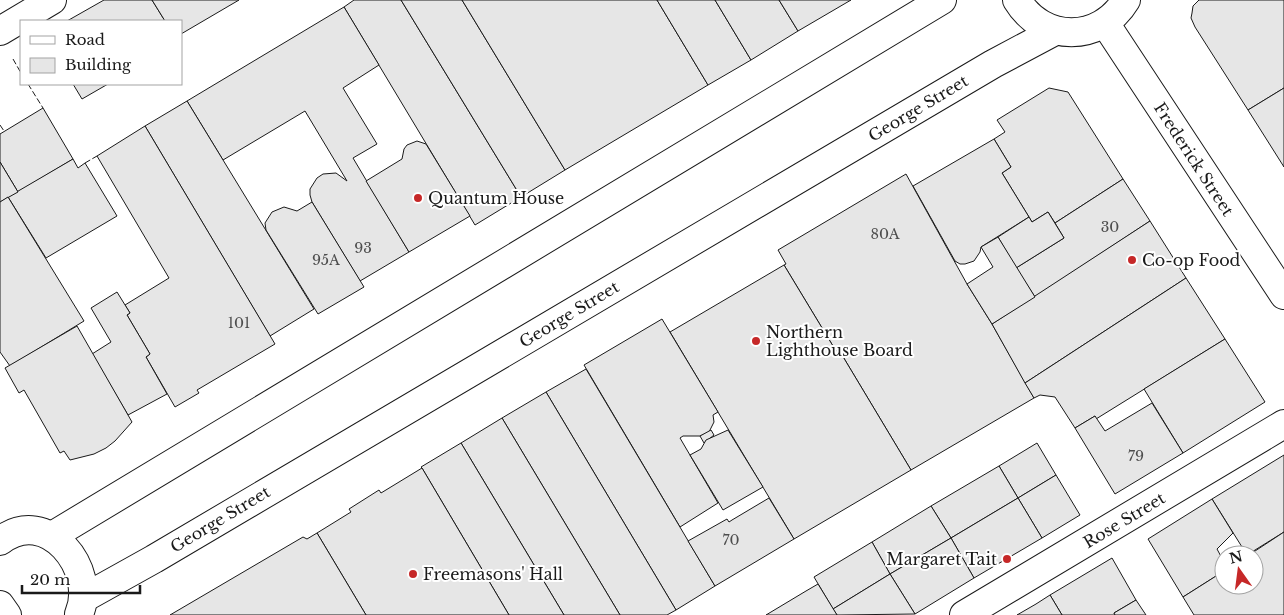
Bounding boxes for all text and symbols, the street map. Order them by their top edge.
legend [20,20,182,85]
text: Road [65,30,105,49]
text: Building [65,55,132,74]
street label: George Street [865,70,971,146]
street label: Frederick Street [1150,99,1238,219]
place label: Quantum House [428,188,564,208]
marker: Quantum House [412,192,424,204]
house number: 30 [1101,218,1119,236]
house number: 80A [870,225,900,243]
house number: 93 [354,239,372,257]
place label: Co-op Food [1142,250,1241,270]
house number: 95A [312,251,340,269]
marker: Co-op Food [1126,254,1138,266]
street label: George Street [516,276,622,352]
house number: 101 [228,314,250,332]
place label: Northern Lighthouse Board [766,322,913,360]
marker: Northern Lighthouse Board [750,335,762,347]
house number: 79 [1128,447,1144,465]
street label: George Street [167,481,273,557]
street label: Rose Street [1079,488,1169,552]
house number: 70 [722,531,740,549]
north arrow [1214,545,1264,595]
text: N [1227,547,1244,568]
place label: Margaret Tait [886,549,997,569]
marker: Margaret Tait [1001,553,1013,565]
scale bar [22,562,140,594]
place label: Freemasons' Hall [423,564,563,584]
marker: Freemasons' Hall [407,568,419,580]
text: 20 m [30,570,70,589]

